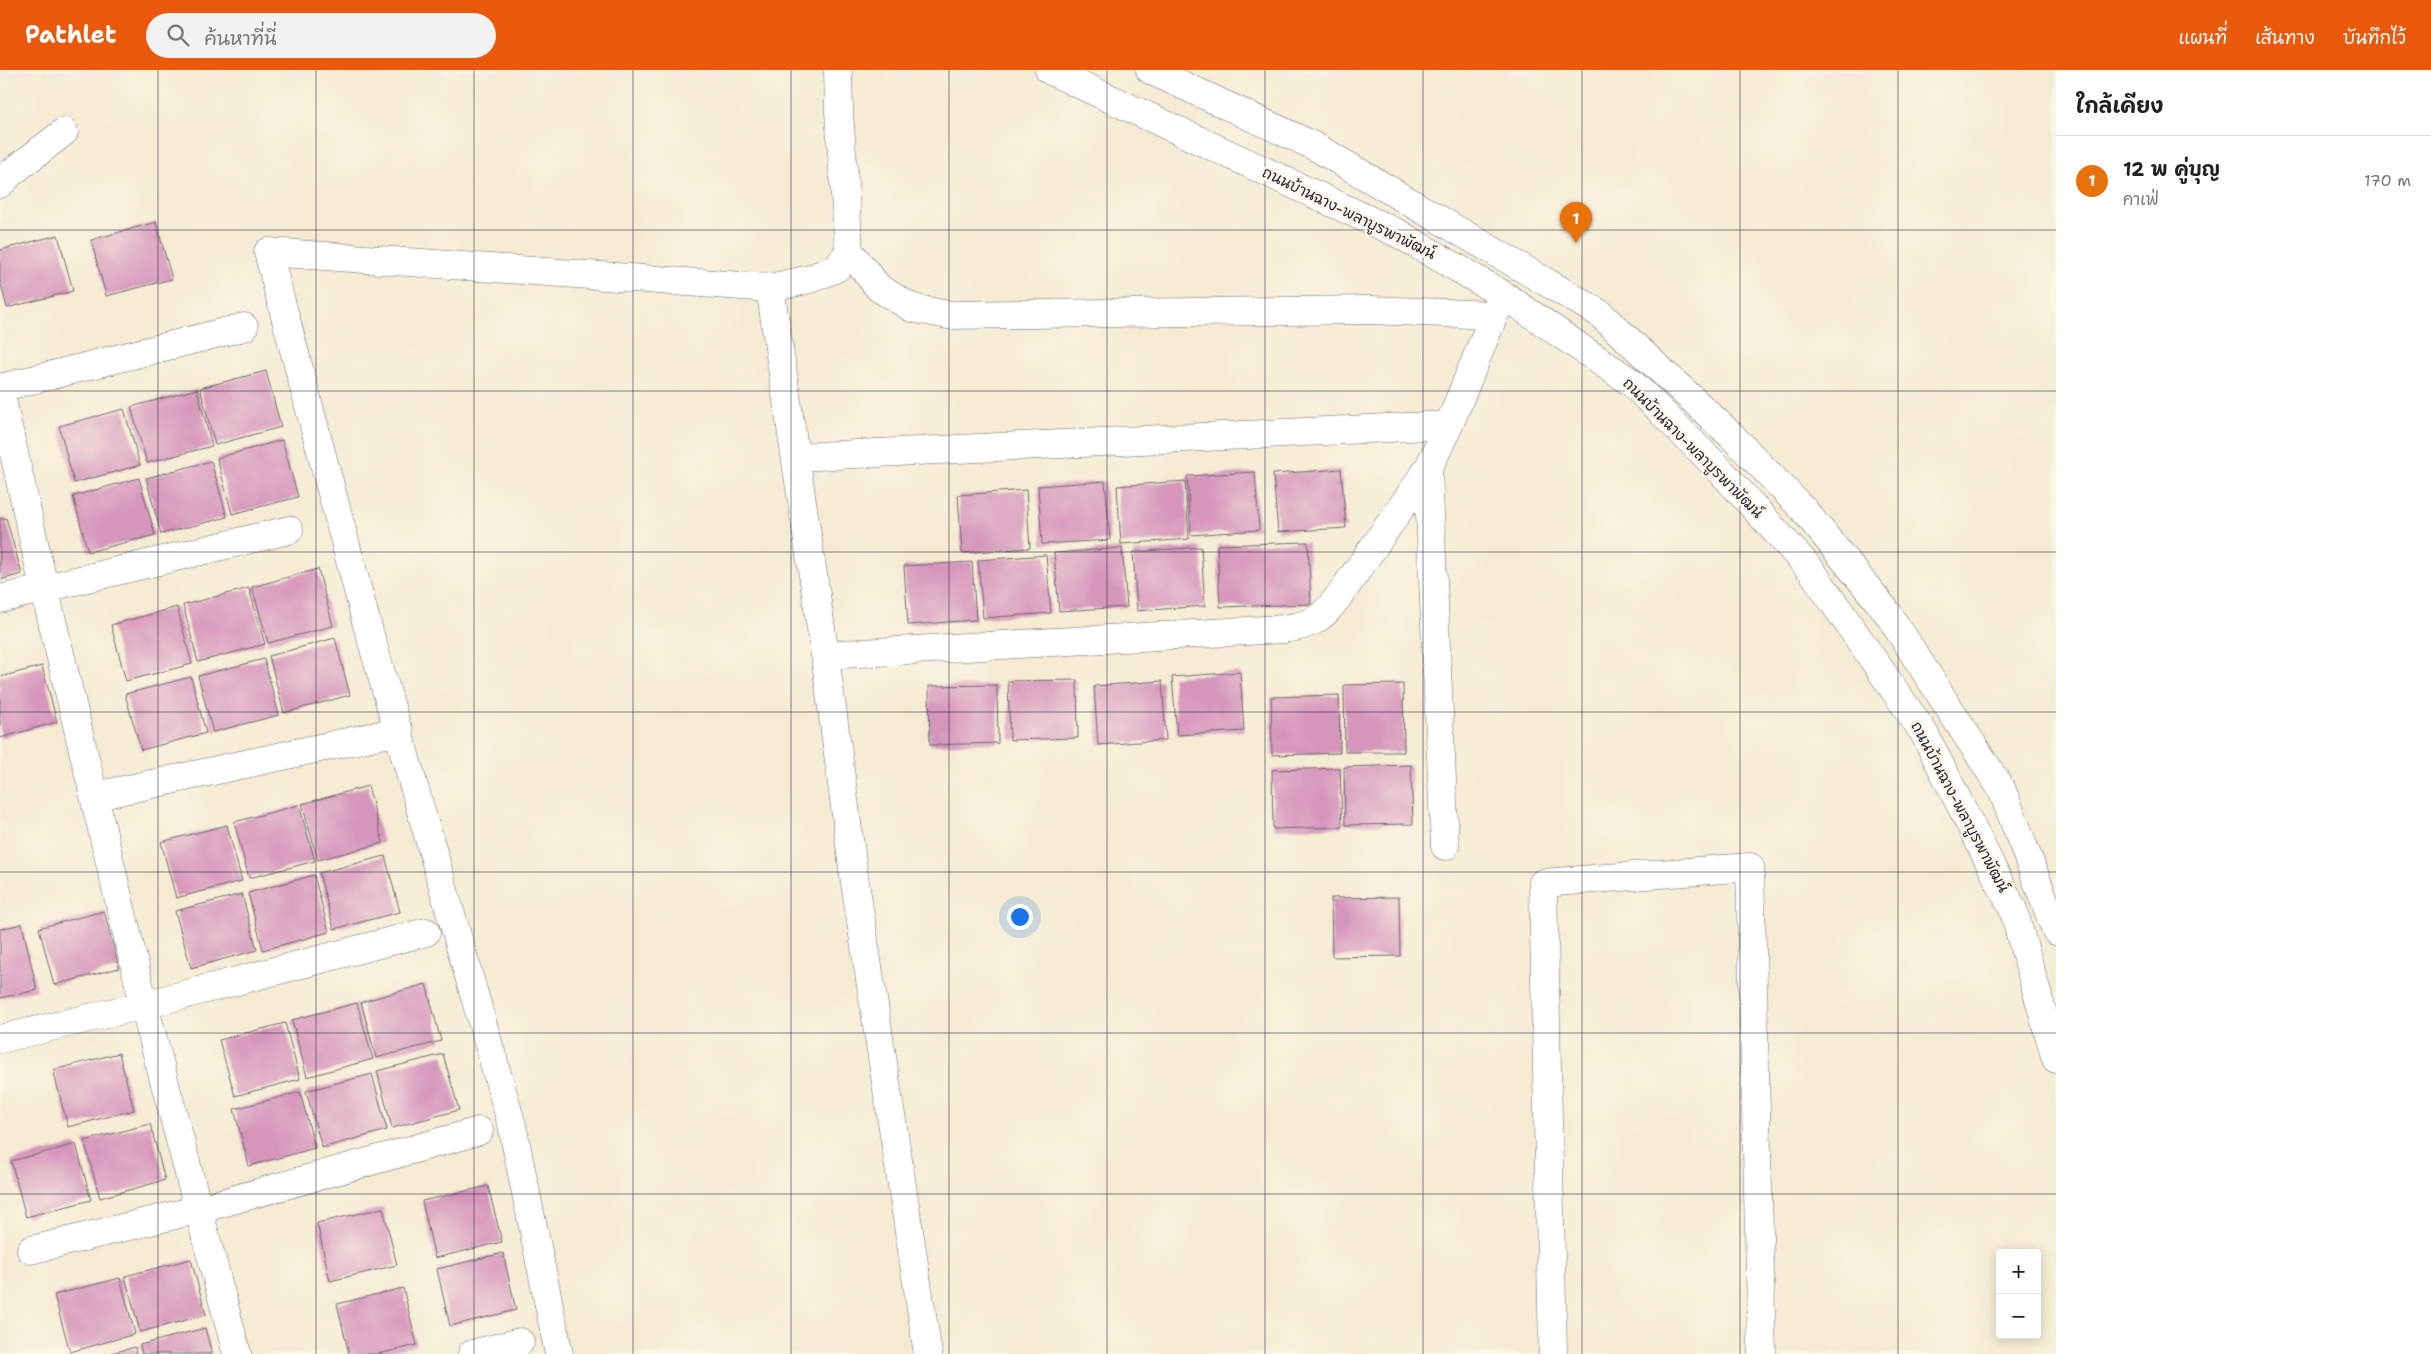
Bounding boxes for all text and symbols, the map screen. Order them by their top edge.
search box [146,13,496,58]
text: Pathlet [25,19,116,51]
icon: search [164,21,192,49]
text: ค้นหาที่นี่ [204,26,277,51]
text: แผนที่ [2179,26,2227,50]
text: เส้นทาง [2255,26,2315,50]
text: บันทึกไว้ [2343,26,2406,50]
text: ใกล้เคียง [2076,92,2163,120]
text: 12 พ คู่บุญ [2123,157,2220,182]
street label: ถนนบ้านฉาง-พลาบูรพาพัฒน์ [1258,162,1439,265]
text: 1 [2088,170,2096,191]
text: 170 m [2364,170,2411,191]
text: คาเฟ่ [2123,189,2159,210]
pin: 1 [1560,202,1592,243]
street label: ถนนบ้านฉาง-พลาบูรพาพัฒน์ [1618,373,1768,523]
street label: ถนนบ้านฉาง-พลาบูรพาพัฒน์ [1905,718,2014,896]
your location [1007,904,1033,930]
map controls [1996,1249,2041,1339]
button: + [1996,1249,2041,1294]
button: − [1996,1294,2041,1339]

